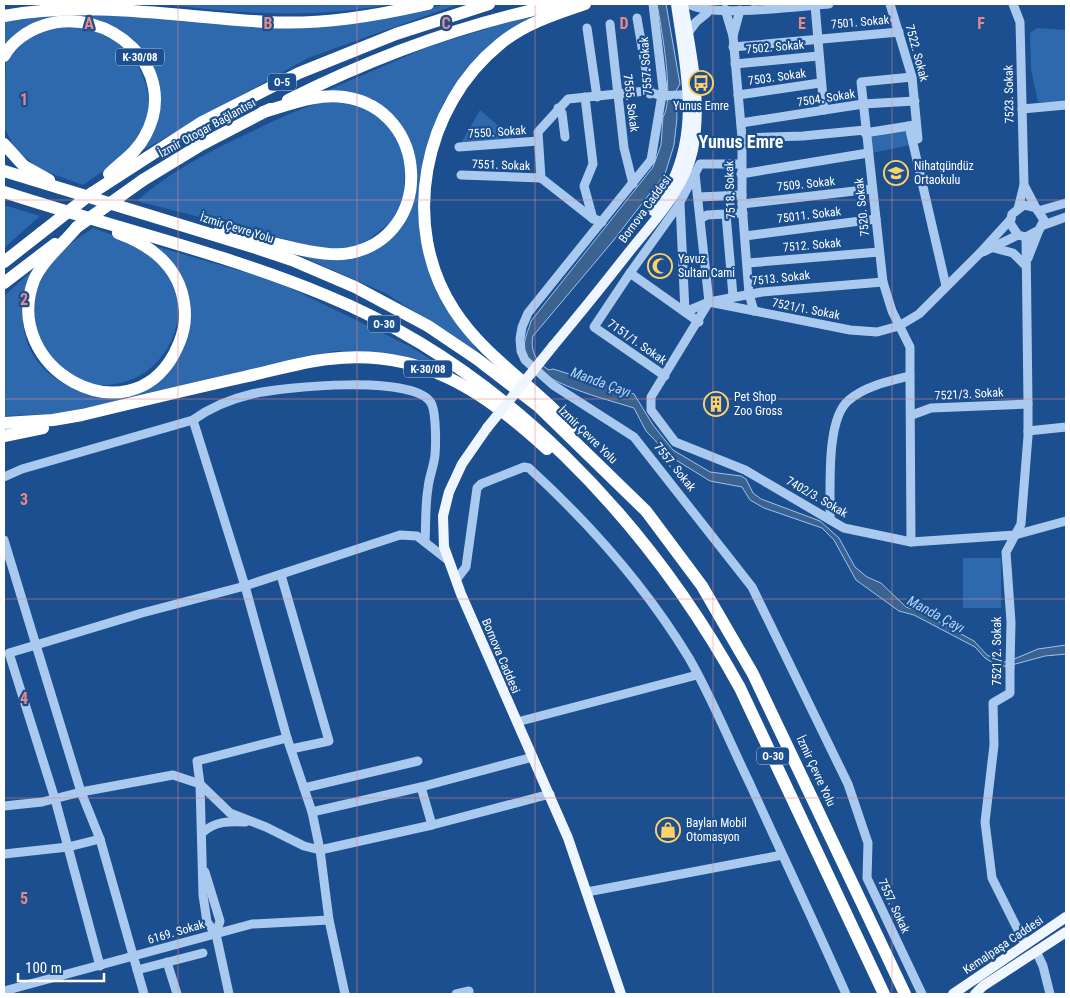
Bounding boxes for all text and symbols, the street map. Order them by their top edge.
street label: 7501. Sokak [830,12,890,32]
text: A [84,14,94,33]
text: B [264,14,273,33]
text: C [441,14,451,33]
text: D [619,14,629,33]
text: E [798,14,806,33]
text: F [977,14,985,33]
street label: 7522. Sokak [903,23,931,84]
street label: 7557. Sokak [637,36,655,96]
street label: 7502. Sokak [745,37,805,57]
road number: K-30/08 [116,48,164,66]
street label: 7523. Sokak [1001,64,1017,123]
street label: 7503. Sokak [747,66,807,88]
bus stop icon: Yunus Emre [688,70,714,96]
street label: 7555. Sokak [620,73,642,133]
road number: O-5 [268,74,296,90]
street label: 7504. Sokak [796,86,857,109]
text: 1 [20,90,28,109]
street label: İzmir Otogar Bağlantısı [156,95,258,160]
place label: Yunus Emre [673,99,729,113]
street label: 7550. Sokak [467,123,527,141]
district label: Yunus Emre [699,131,784,152]
street label: 7551. Sokak [472,157,531,173]
place label: Nihatgündüz Ortaokulu [914,159,974,187]
street label: 7518. Sokak [722,160,738,219]
school or university icon: Nihatgündüz Ortaokulu [883,160,909,186]
street label: Bornova Caddesi [616,173,674,245]
street label: 7509. Sokak [776,174,836,194]
street label: 7520. Sokak [852,177,872,237]
street label: 75011. Sokak [776,204,842,226]
street label: İzmir Çevre Yolu [198,209,276,246]
street label: 7512. Sokak [782,235,842,255]
place label: Yavuz Sultan Cami [678,252,735,280]
mosque icon: Yavuz Sultan Cami [647,253,673,279]
street label: 7513. Sokak [751,268,811,288]
text: 2 [20,290,28,309]
street label: 7521/1. Sokak [771,296,842,323]
road number: O-30 [368,316,400,332]
street label: 7151/1. Sokak [605,317,670,368]
road number: K-30/08 [404,360,452,378]
water label: Manda Çayı [569,364,633,400]
street label: 7521/3. Sokak [934,385,1004,403]
place label: Pet Shop Zoo Gross [734,390,783,418]
building icon: Pet Shop Zoo Gross [703,391,729,417]
street label: İzmir Çevre Yolu [556,403,621,467]
street label: 7557. Sokak [651,440,699,495]
street label: 7402/3. Sokak [784,474,851,521]
text: 3 [20,490,28,509]
water label: Manda Çayı [905,592,967,636]
street label: 7521/2. Sokak [990,616,1004,685]
street label: Bornova Caddesi [479,617,523,695]
text: 4 [20,689,28,708]
street label: İzmir Çevre Yolu [794,733,839,809]
road number: O-30 [757,748,789,764]
place label: Baylan Mobil Otomasyon [686,816,747,844]
shop icon: Baylan Mobil Otomasyon [655,817,681,843]
street label: 7557. Sokak [875,877,913,936]
text: 5 [20,889,28,908]
street label: Kemalpaşa Caddesi [960,913,1046,977]
street label: 6169. Sokak [146,917,207,947]
scale bar [18,950,104,982]
text: 100 m [25,959,62,977]

